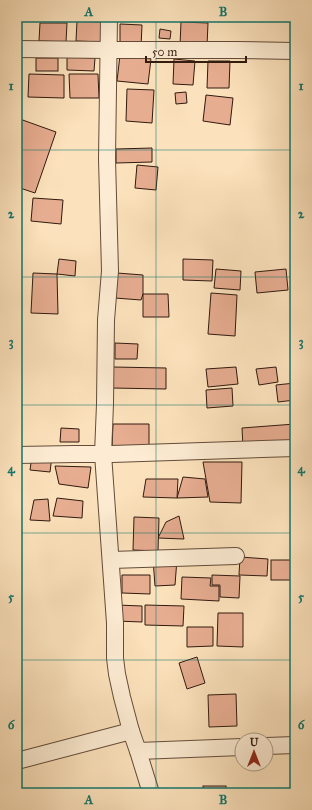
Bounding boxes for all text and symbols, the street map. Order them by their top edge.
text: A [84,4,94,20]
text: B [219,4,228,20]
scale bar [146,38,246,64]
text: 50 m [152,45,177,59]
text: 1 [8,78,14,94]
text: 1 [298,78,304,94]
text: 2 [8,206,15,222]
text: 2 [298,206,305,222]
text: 3 [8,334,14,350]
text: 3 [298,334,304,350]
text: 4 [7,461,15,477]
text: 4 [297,461,305,477]
text: 5 [8,589,15,605]
text: 5 [298,589,305,605]
text: 6 [8,717,16,733]
text: 6 [298,717,306,733]
north arrow [234,732,274,772]
text: U [250,736,259,749]
text: A [84,792,94,808]
text: B [219,792,228,808]

